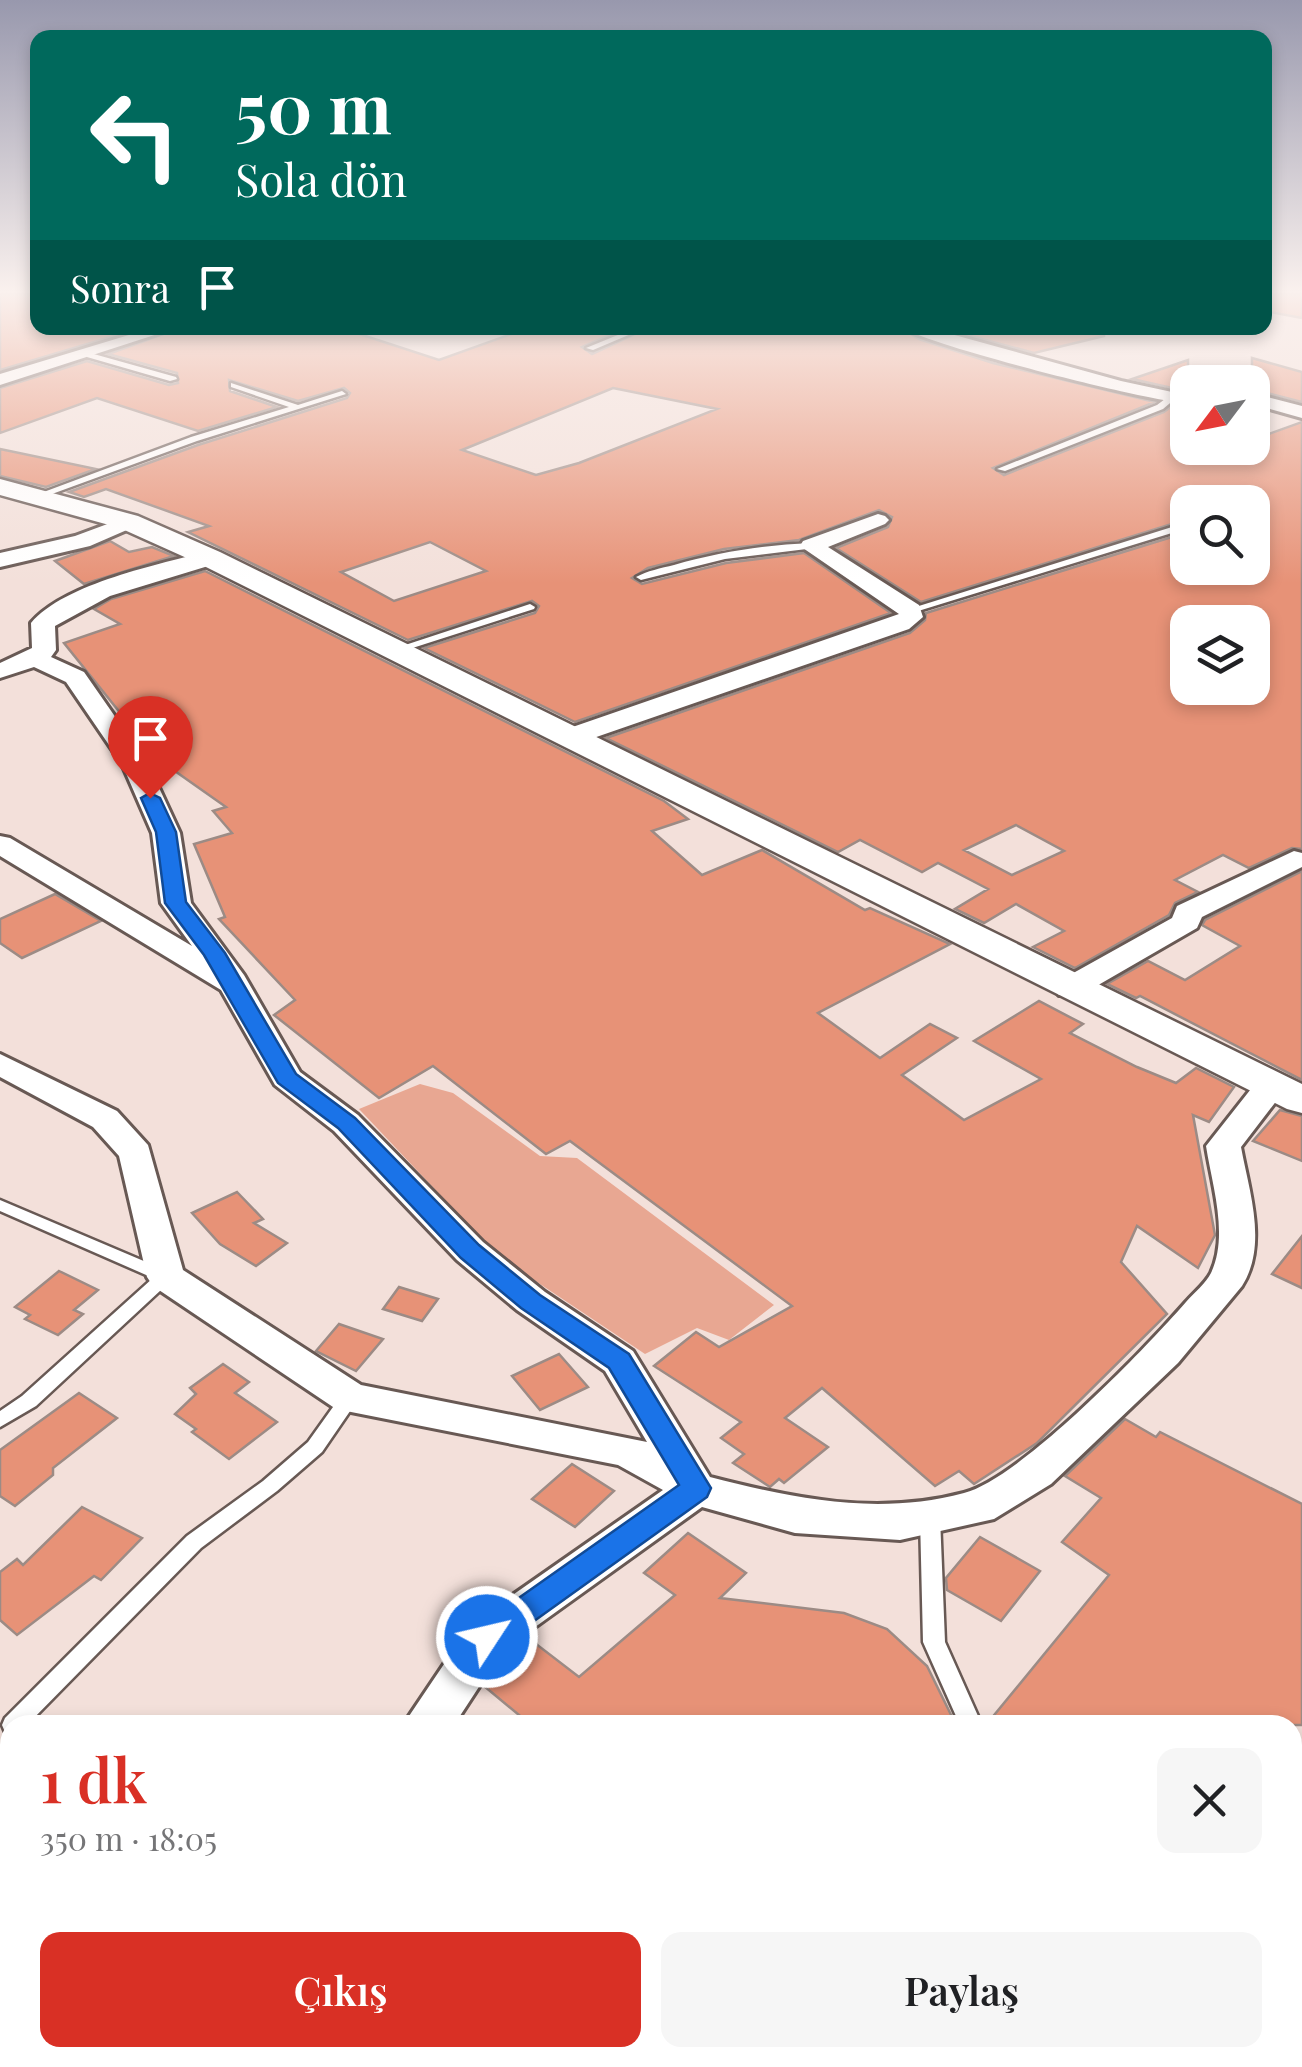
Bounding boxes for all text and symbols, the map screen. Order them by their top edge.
text: 50 m [235,58,392,152]
icon: left [70,70,200,200]
text: Sola dön [235,148,407,208]
icon: arrive [190,260,245,315]
text: Sonra [70,262,170,313]
north arrow [1170,365,1270,465]
map controls [1170,365,1270,705]
button: search [1170,485,1270,585]
button: layers [1170,605,1270,705]
pin [108,696,193,799]
icon: arrive [123,711,178,766]
position arrow [435,1585,539,1689]
text: 1 dk [40,1738,147,1818]
button: close [1157,1748,1262,1853]
text: 350 m · 18:05 [40,1816,217,1859]
button: Çıkış [40,1932,641,2047]
button: Paylaş [661,1932,1262,2047]

